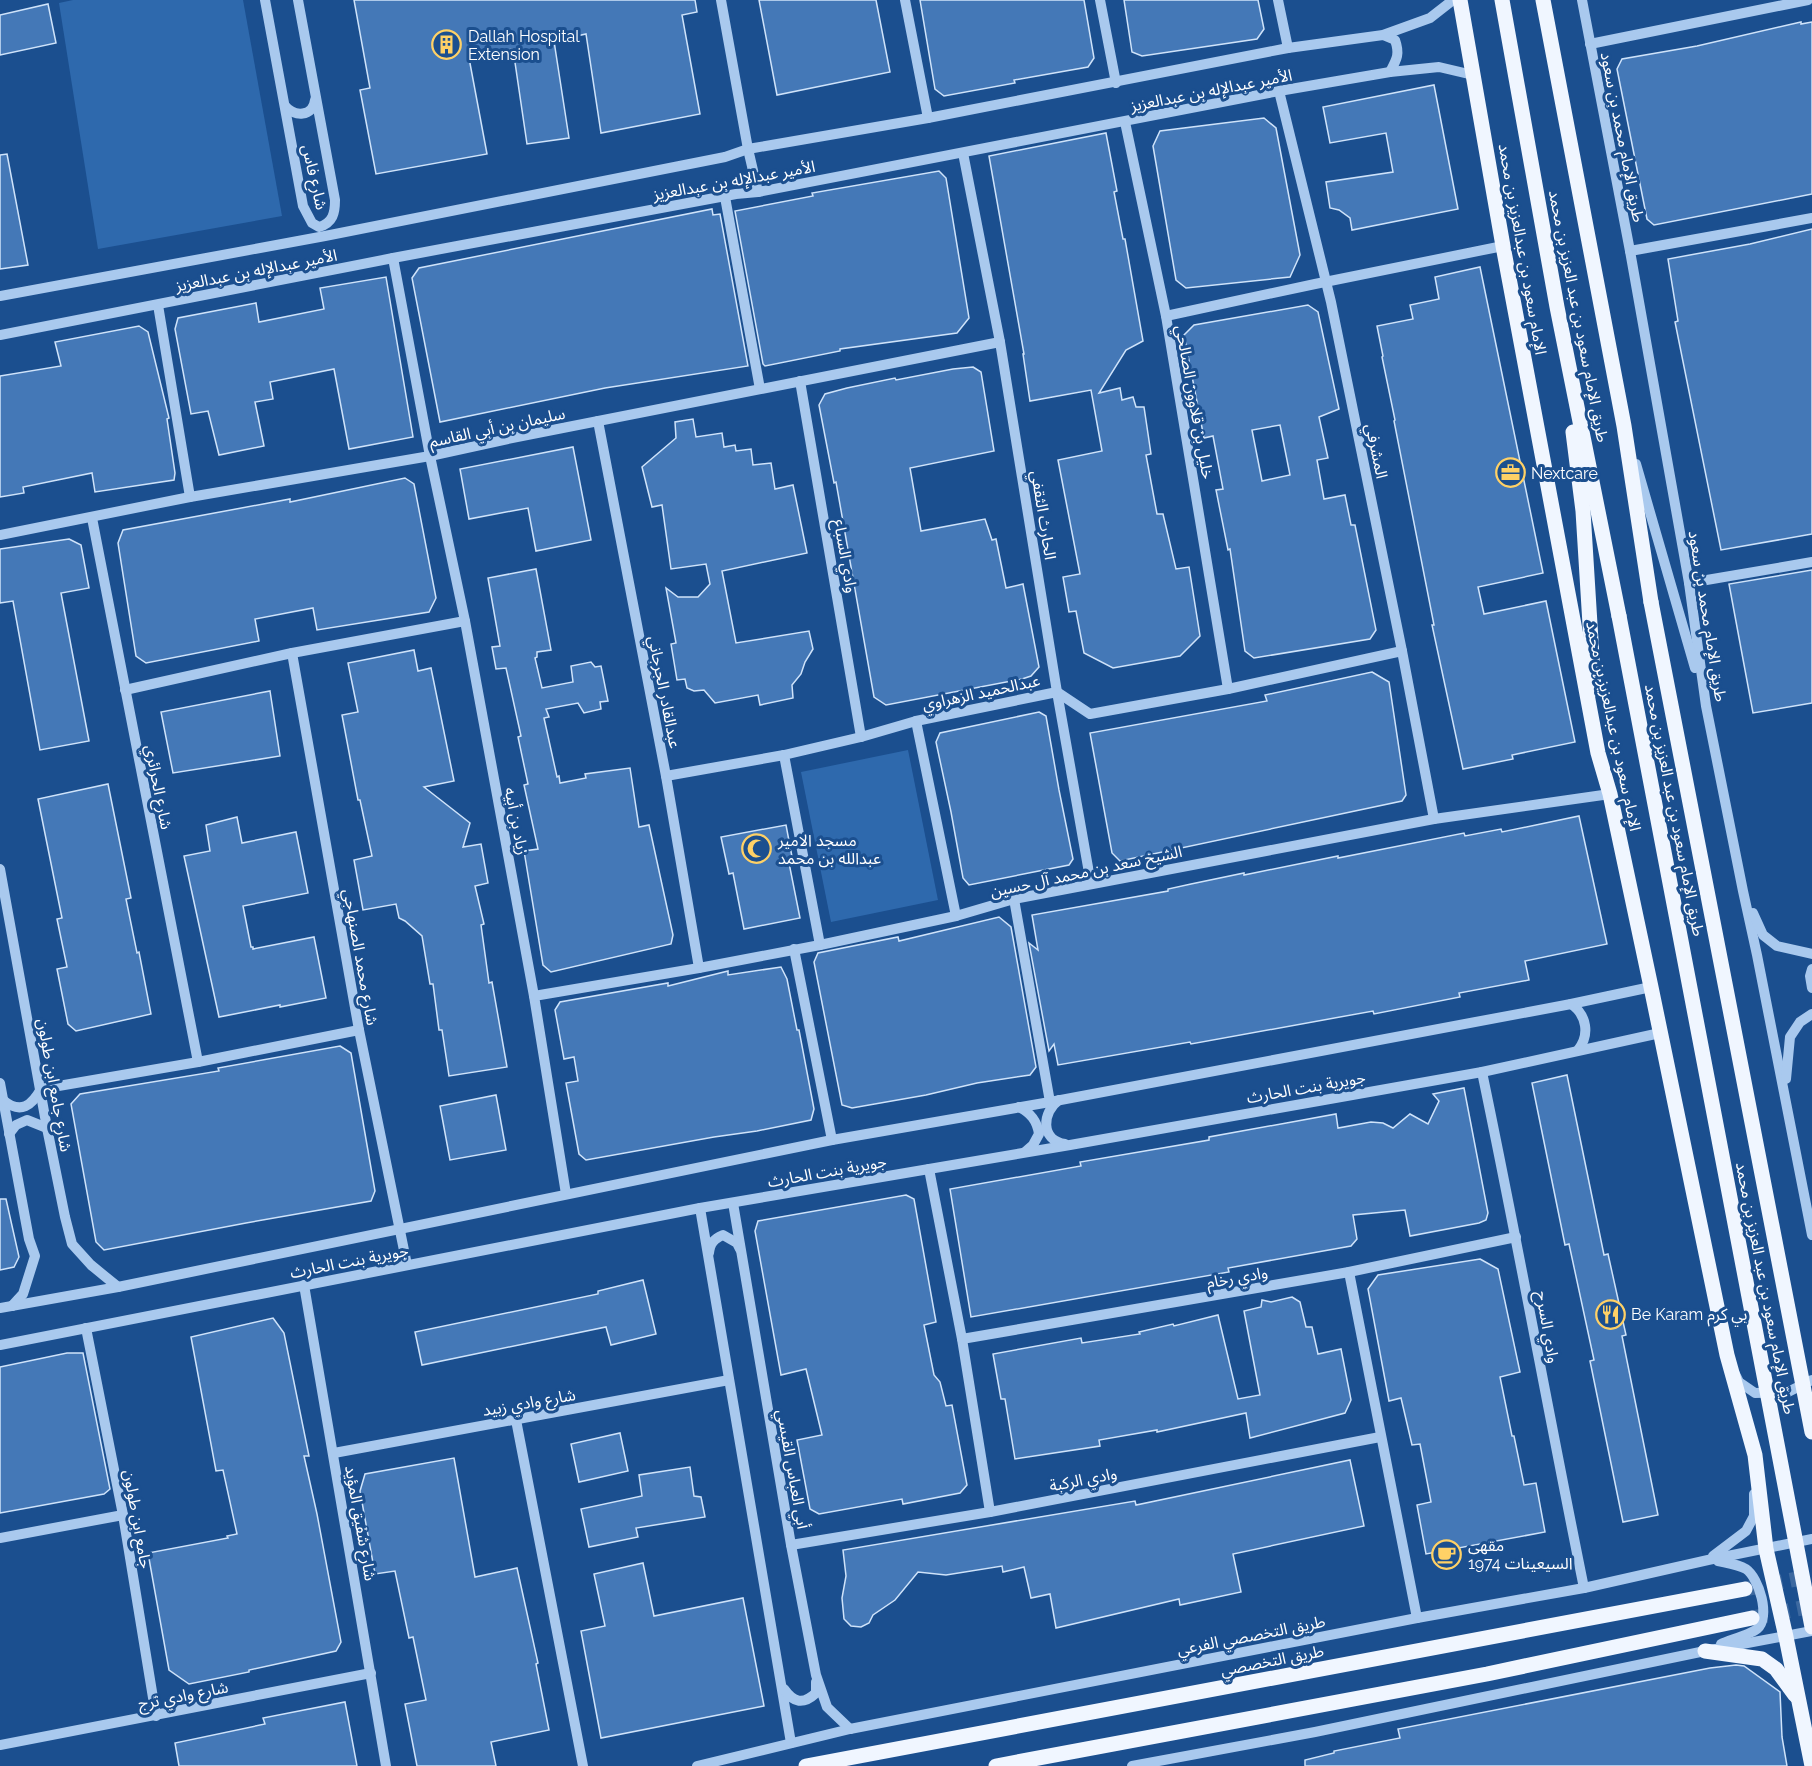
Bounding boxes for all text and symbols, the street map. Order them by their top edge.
place label: Dallah Hospital Extension [468,27,580,64]
building icon: Dallah Hospital Extension [431,29,463,61]
street label: طريق الإمام محمد بن سعود [1594,50,1648,225]
street label: الأمير عبدالإله بن عبدالعزيز [1128,65,1294,117]
street label: الإمام سعود بن عبدالعزيز بن محمد [1492,142,1550,357]
street label: شارع فاس [295,143,331,212]
street label: الأمير عبدالإله بن عبدالعزيز [650,157,817,205]
street label: طريق الإمام سعود بن عبد العزيز بن محمد [1542,188,1612,445]
street label: الأمير عبدالإله بن عبدالعزيز [173,245,339,297]
street label: خليل بن قلاوون الصالحي [1169,324,1217,481]
street label: سليمان بن أبي القاسم [427,404,567,454]
street label: المشرفي [1359,422,1392,481]
office icon: Nextcare [1494,457,1526,489]
place label: Nextcare [1531,464,1598,483]
street label: الحارث الثقفي [1024,469,1060,562]
street label: وادي السباع [827,518,861,595]
street label: طريق الإمام محمد بن سعود [1682,529,1730,704]
street label: الإمام سعود بن عبدالعزيز بن محمد [1579,619,1645,833]
street label: عبدالقادر الجرجاني [642,634,685,750]
street label: عبدالحميد الزهراوي [920,671,1042,717]
street label: طريق الإمام سعود بن عبد العزيز بن محمد [1638,682,1708,939]
street label: شارع الحرائري [138,743,176,832]
street label: زياد بن أبيه [501,786,532,856]
place label: مسجد الامير عبدالله بن محمد [777,831,881,868]
mosque icon: مسجد الامير عبدالله بن محمد [741,833,773,865]
street label: الشيخ سعد بن محمد آل حسين [988,842,1184,904]
street label: شارع محمد الصنهاجي [336,887,382,1027]
street label: شارع جامع ابن طولون [30,1017,76,1154]
street label: جويرية بنت الحارث [1245,1068,1367,1107]
street label: جويرية بنت الحارث [766,1152,888,1191]
street label: طريق الإمام سعود بن عبد العزيز بن محمد [1729,1160,1799,1417]
street label: جويرية بنت الحارث [288,1241,410,1282]
street label: وادي رخام [1205,1263,1270,1295]
street label: وادي السرح [1529,1290,1563,1365]
restaurant icon: Be Karam بي كرم [1594,1298,1626,1330]
place label: Be Karam بي كرم [1631,1305,1747,1327]
street label: شارع وادي زبيد [481,1385,578,1423]
street label: أبي العباس القيسي [770,1408,812,1531]
street label: شارع شفيق المؤيد [338,1464,380,1583]
street label: وادي الركبة [1048,1464,1119,1498]
street label: جامع ابن طولون [117,1468,156,1570]
place label: مقهى السيعينات 1974 [1468,1536,1573,1573]
cafe icon: مقهى السيعينات 1974 [1431,1538,1463,1570]
street label: طريق التخصصي الفرعي [1175,1612,1327,1662]
street label: طريق التخصصي [1219,1641,1326,1682]
street label: شارع وادي ترج [136,1677,230,1716]

